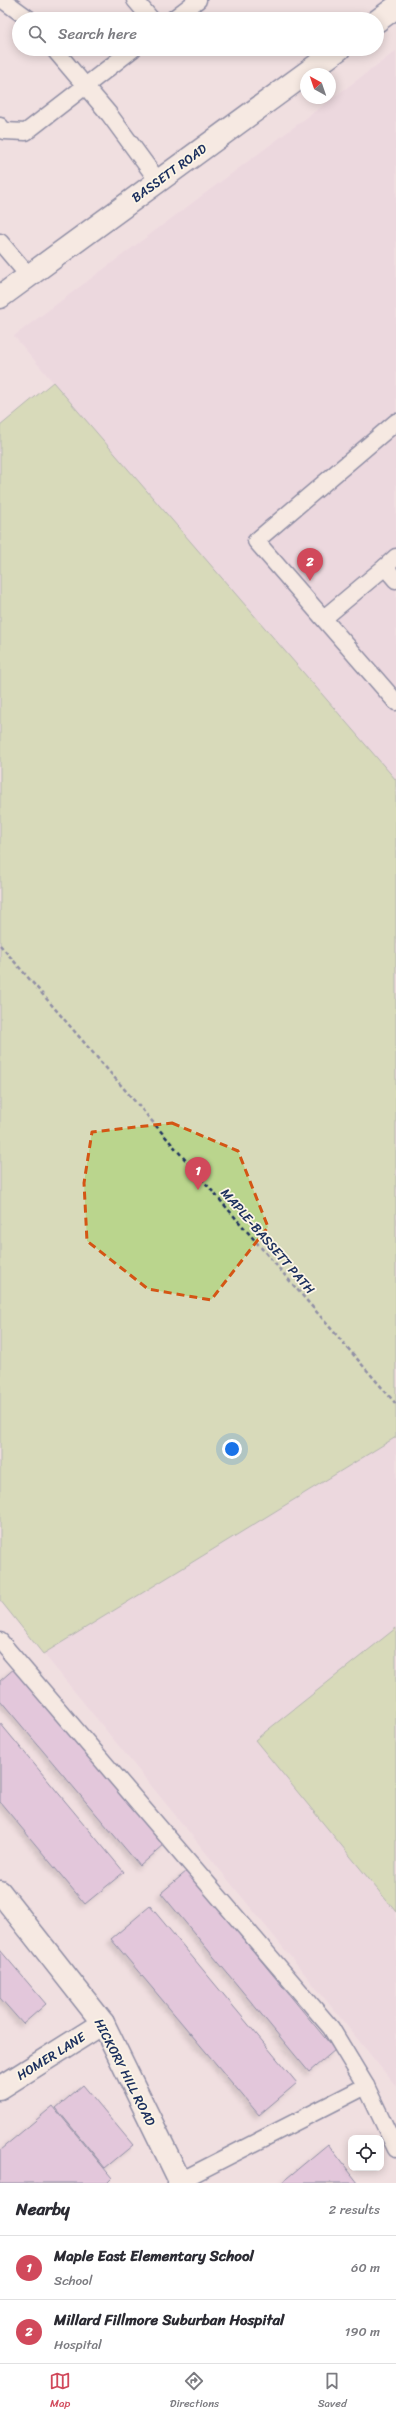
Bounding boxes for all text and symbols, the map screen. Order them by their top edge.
search box [12,12,384,56]
text: Search here [58,21,137,47]
icon: search [26,23,48,45]
north arrow [300,68,336,104]
street label: BASSETT ROAD [126,137,212,208]
pin: 2 [297,548,323,581]
pin: 1 [185,1157,211,1190]
street label: MAPLE-BASSETT PATH [215,1183,321,1300]
your location [222,1439,242,1459]
street label: HICKORY HILL ROAD [88,2014,162,2130]
street label: HOMER LANE [12,2025,91,2086]
map controls [348,2135,384,2171]
button: locate [348,2135,384,2171]
text: Nearby [16,2194,70,2224]
text: 2 results [329,2198,380,2221]
text: Maple East Elementary School [54,2243,254,2269]
text: 1 [26,2256,32,2279]
text: 60 m [351,2256,380,2279]
text: School [54,2269,92,2292]
text: Millard Fillmore Suburban Hospital [54,2307,284,2333]
text: 2 [25,2320,33,2343]
text: 190 m [345,2320,380,2343]
text: Hospital [54,2333,102,2356]
tab: Map [49,2370,71,2413]
tab: Directions [170,2370,219,2413]
tab: Saved [318,2370,347,2413]

